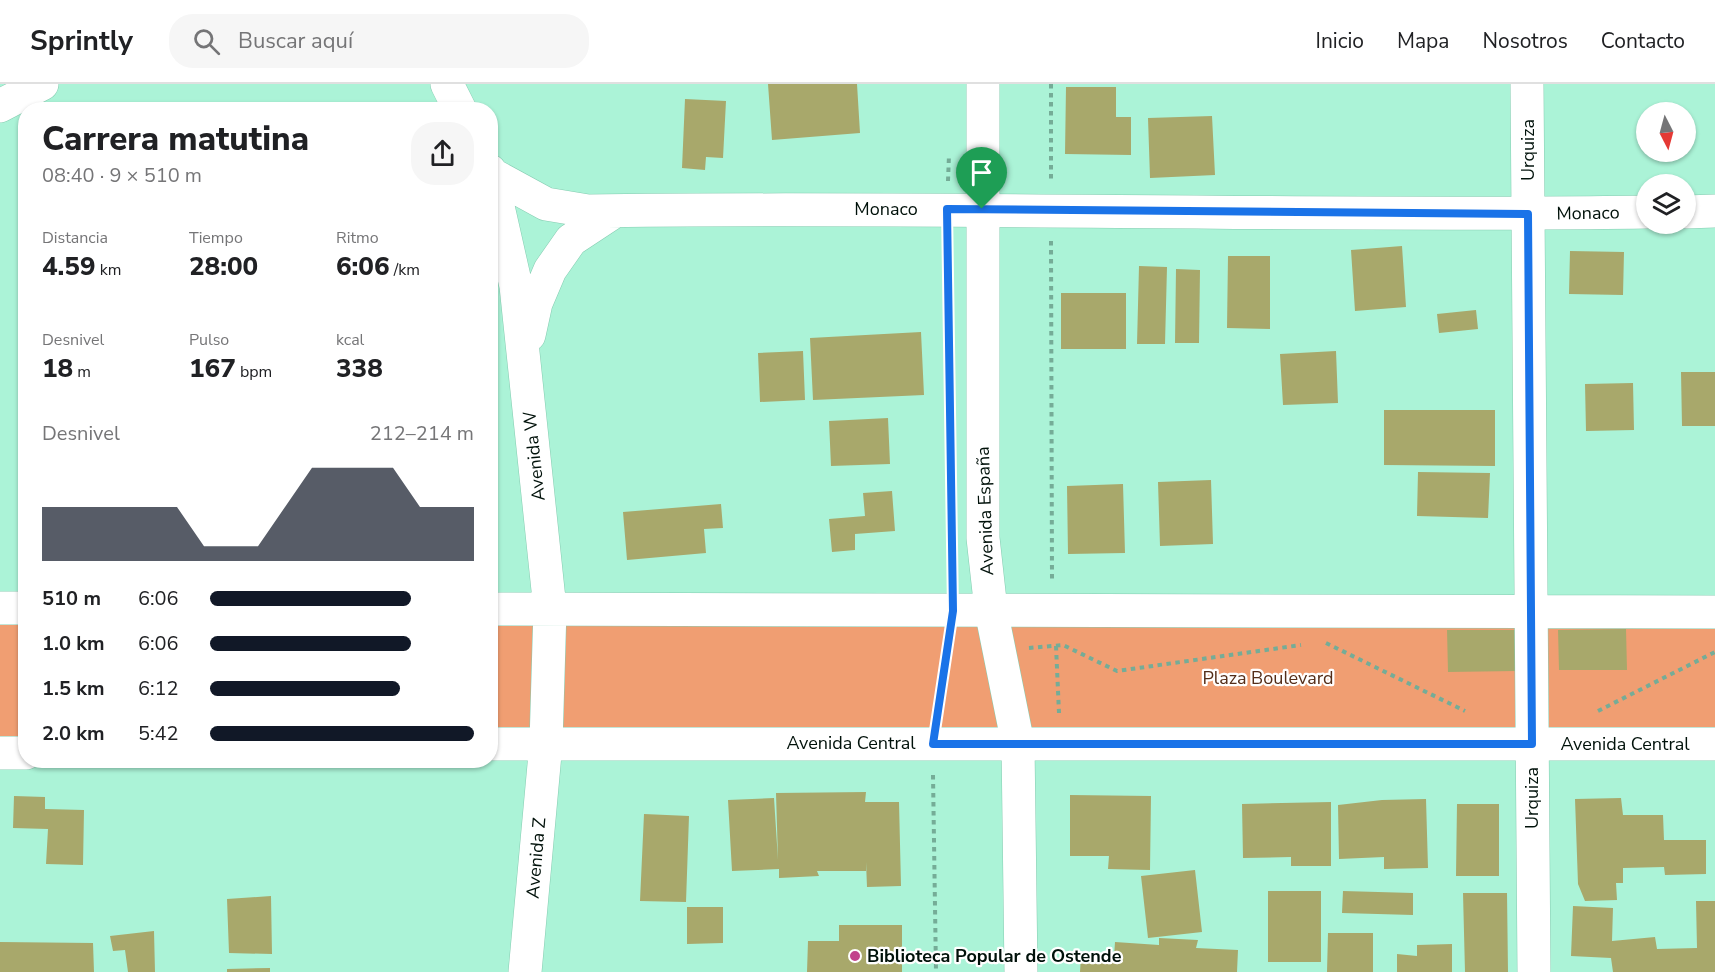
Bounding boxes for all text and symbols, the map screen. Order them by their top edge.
search box [169,14,589,68]
text: Sprintly [30,22,133,60]
icon: search [190,25,223,58]
text: Buscar aquí [238,26,353,56]
text: Inicio [1316,27,1364,55]
text: Mapa [1397,27,1449,55]
text: Nosotros [1482,27,1568,55]
text: Contacto [1601,27,1685,55]
north arrow [1636,102,1696,162]
map controls [1636,102,1696,234]
text: Carrera matutina [42,117,309,162]
street label: Urquiza [1516,119,1540,181]
button: share [411,122,474,185]
pin [956,147,1007,209]
icon: arrive [965,156,998,189]
text: 08:40 · 9 × 510 m [42,162,202,189]
button: layers [1636,174,1696,234]
street label: Monaco [854,197,918,221]
street label: Monaco [1556,200,1620,226]
text: Distancia [42,227,108,249]
text: Tiempo [189,227,243,249]
text: Ritmo [336,227,379,249]
text: 4.59 [42,249,96,284]
text: 28:00 [189,249,258,284]
text: 6:06 [336,249,390,284]
text: km [96,259,121,281]
text: /km [390,259,420,281]
text: Desnivel [42,329,104,351]
text: Pulso [189,329,229,351]
text: kcal [336,329,364,351]
text: 18 [42,351,73,386]
text: 167 [189,351,236,386]
text: 338 [336,351,383,386]
text: m [73,361,91,383]
text: bpm [236,361,272,383]
street label: Avenida W [517,410,551,502]
text: Desnivel [42,420,120,447]
text: 212–214 m [370,420,474,447]
street label: Avenida España [971,446,999,576]
text: 510 m [42,585,101,612]
text: 6:06 [138,585,179,612]
text: 1.0 km [42,630,105,657]
text: 6:06 [138,630,179,657]
park label: Plaza Boulevard [1202,666,1334,690]
text: 1.5 km [42,675,105,702]
text: 6:12 [138,675,179,702]
text: 2.0 km [42,720,105,747]
text: 5:42 [138,720,179,747]
street label: Avenida Central [786,731,916,755]
street label: Avenida Central [1560,732,1690,756]
street label: Urquiza [1520,767,1544,829]
street label: Avenida Z [521,816,552,899]
place label: Biblioteca Popular de Ostende [867,944,1122,968]
marker: Biblioteca Popular de Ostende [848,949,862,963]

